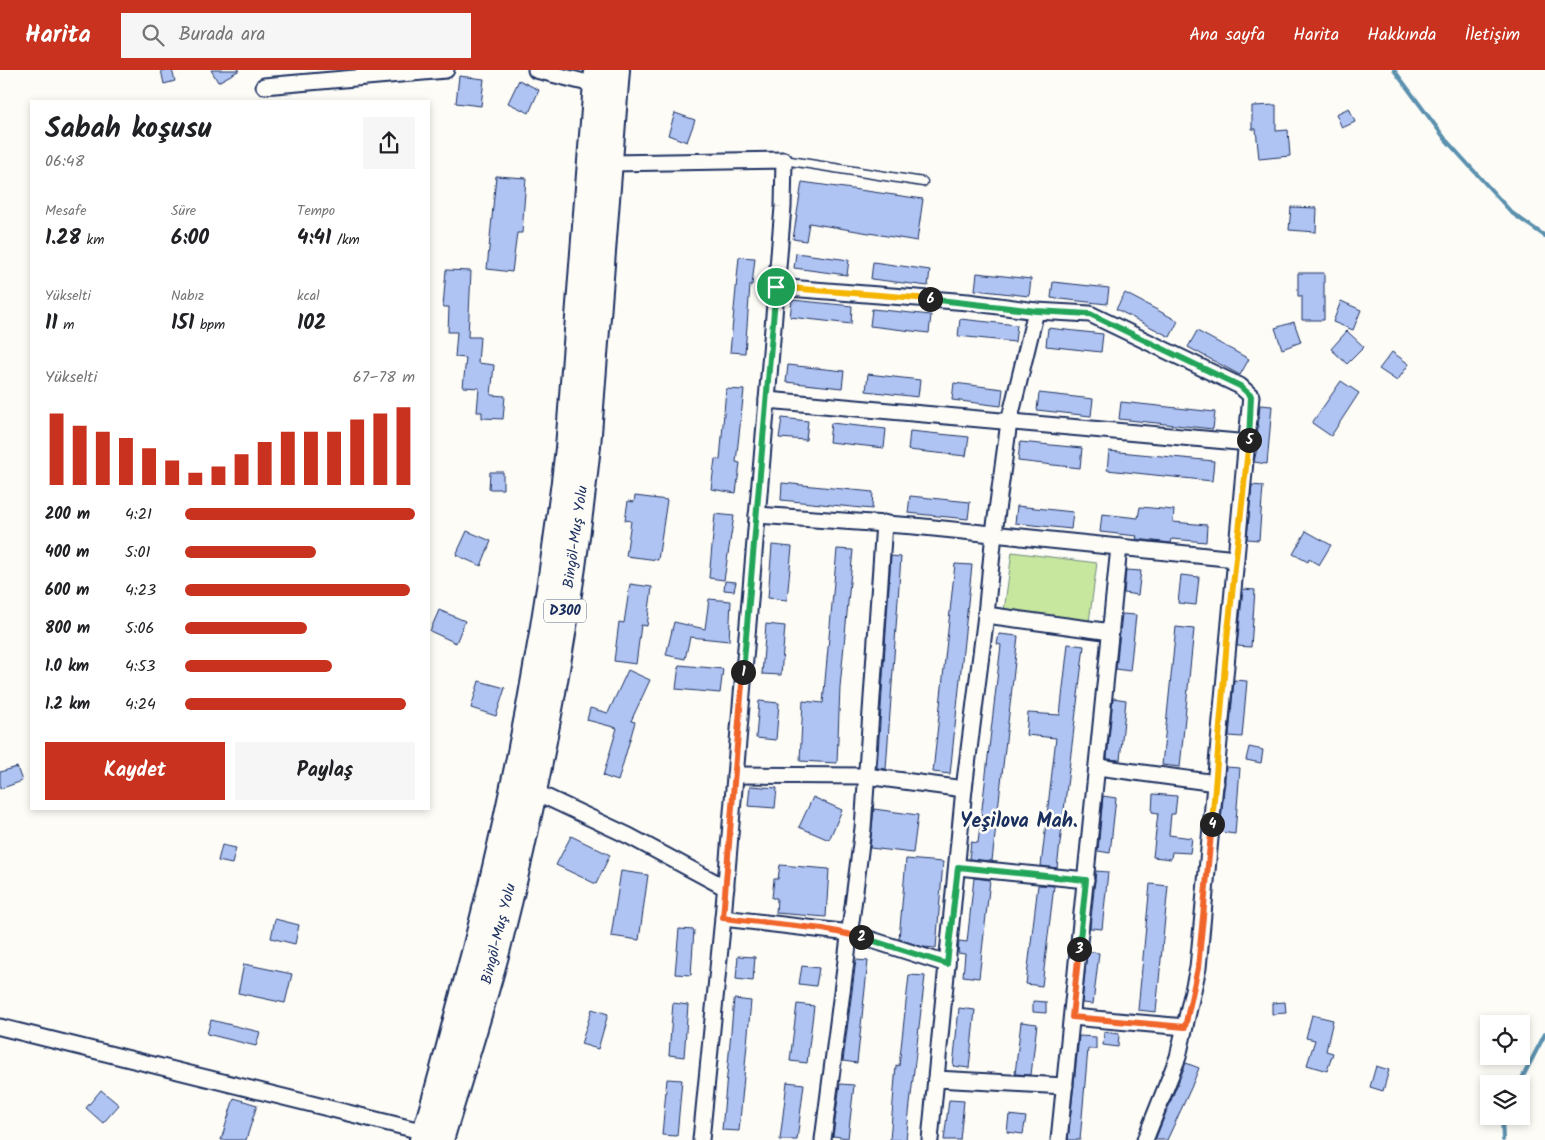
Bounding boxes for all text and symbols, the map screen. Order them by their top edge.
search box [121,13,471,58]
text: Harita [25,16,91,55]
text: Burada ara [179,20,265,50]
icon: search [139,21,167,49]
text: Ana sayfa [1189,21,1265,50]
text: Harita [1293,21,1339,50]
text: Hakkında [1367,21,1436,50]
text: İletişim [1464,21,1520,50]
text: Sabah koşusu [45,107,211,152]
button: share [363,117,415,169]
text: 06:48 [45,149,84,174]
text: Mesafe [45,200,86,222]
text: Süre [171,200,196,222]
text: Tempo [297,200,335,222]
text: 1.28 [45,222,81,255]
text: 6:00 [171,222,209,255]
text: 4:41 [297,222,331,255]
text: km [81,229,104,251]
text: /km [331,229,360,251]
pin [755,266,797,308]
icon: arrive [762,273,790,301]
text: Yükselti [45,285,91,307]
text: Nabız [171,285,204,307]
text: kcal [297,285,320,307]
pin: 6 [918,286,942,312]
text: 6 [927,288,934,310]
text: 11 [45,307,58,340]
text: 151 [171,307,194,340]
text: 102 [297,307,326,340]
text: m [58,314,74,336]
text: bpm [194,314,225,336]
text: Yükselti [45,365,97,390]
text: 67–78 m [353,365,415,390]
pin: 5 [1236,428,1262,452]
text: 5 [1246,429,1253,451]
street label: Bingöl-Muş Yolu [557,484,595,590]
text: 200 m [45,502,90,527]
text: 4:21 [125,502,152,527]
text: 400 m [45,540,89,565]
text: 5:01 [125,540,151,565]
text: 600 m [45,578,89,603]
text: 4:23 [125,578,156,603]
road number: D300 [544,600,586,622]
text: 800 m [45,616,90,641]
text: 5:06 [125,616,154,641]
text: 1.0 km [45,654,89,679]
text: 4:53 [125,654,155,679]
pin: 1 [730,660,756,684]
text: 1 [741,661,746,683]
text: 1.2 km [45,692,90,717]
text: 4:24 [125,692,156,717]
button: Kaydet [45,742,225,800]
button: Paylaş [235,742,415,800]
district label: Yeşilova Mah. [960,806,1078,838]
pin: 4 [1200,812,1224,836]
text: 4 [1209,813,1216,835]
street label: Bingöl-Muş Yolu [475,881,523,987]
pin: 2 [848,924,874,950]
text: 2 [857,926,866,948]
pin: 3 [1066,936,1092,962]
text: 3 [1076,938,1083,960]
map controls [1480,1015,1530,1125]
button: locate [1480,1015,1530,1065]
button: layers [1480,1075,1530,1125]

